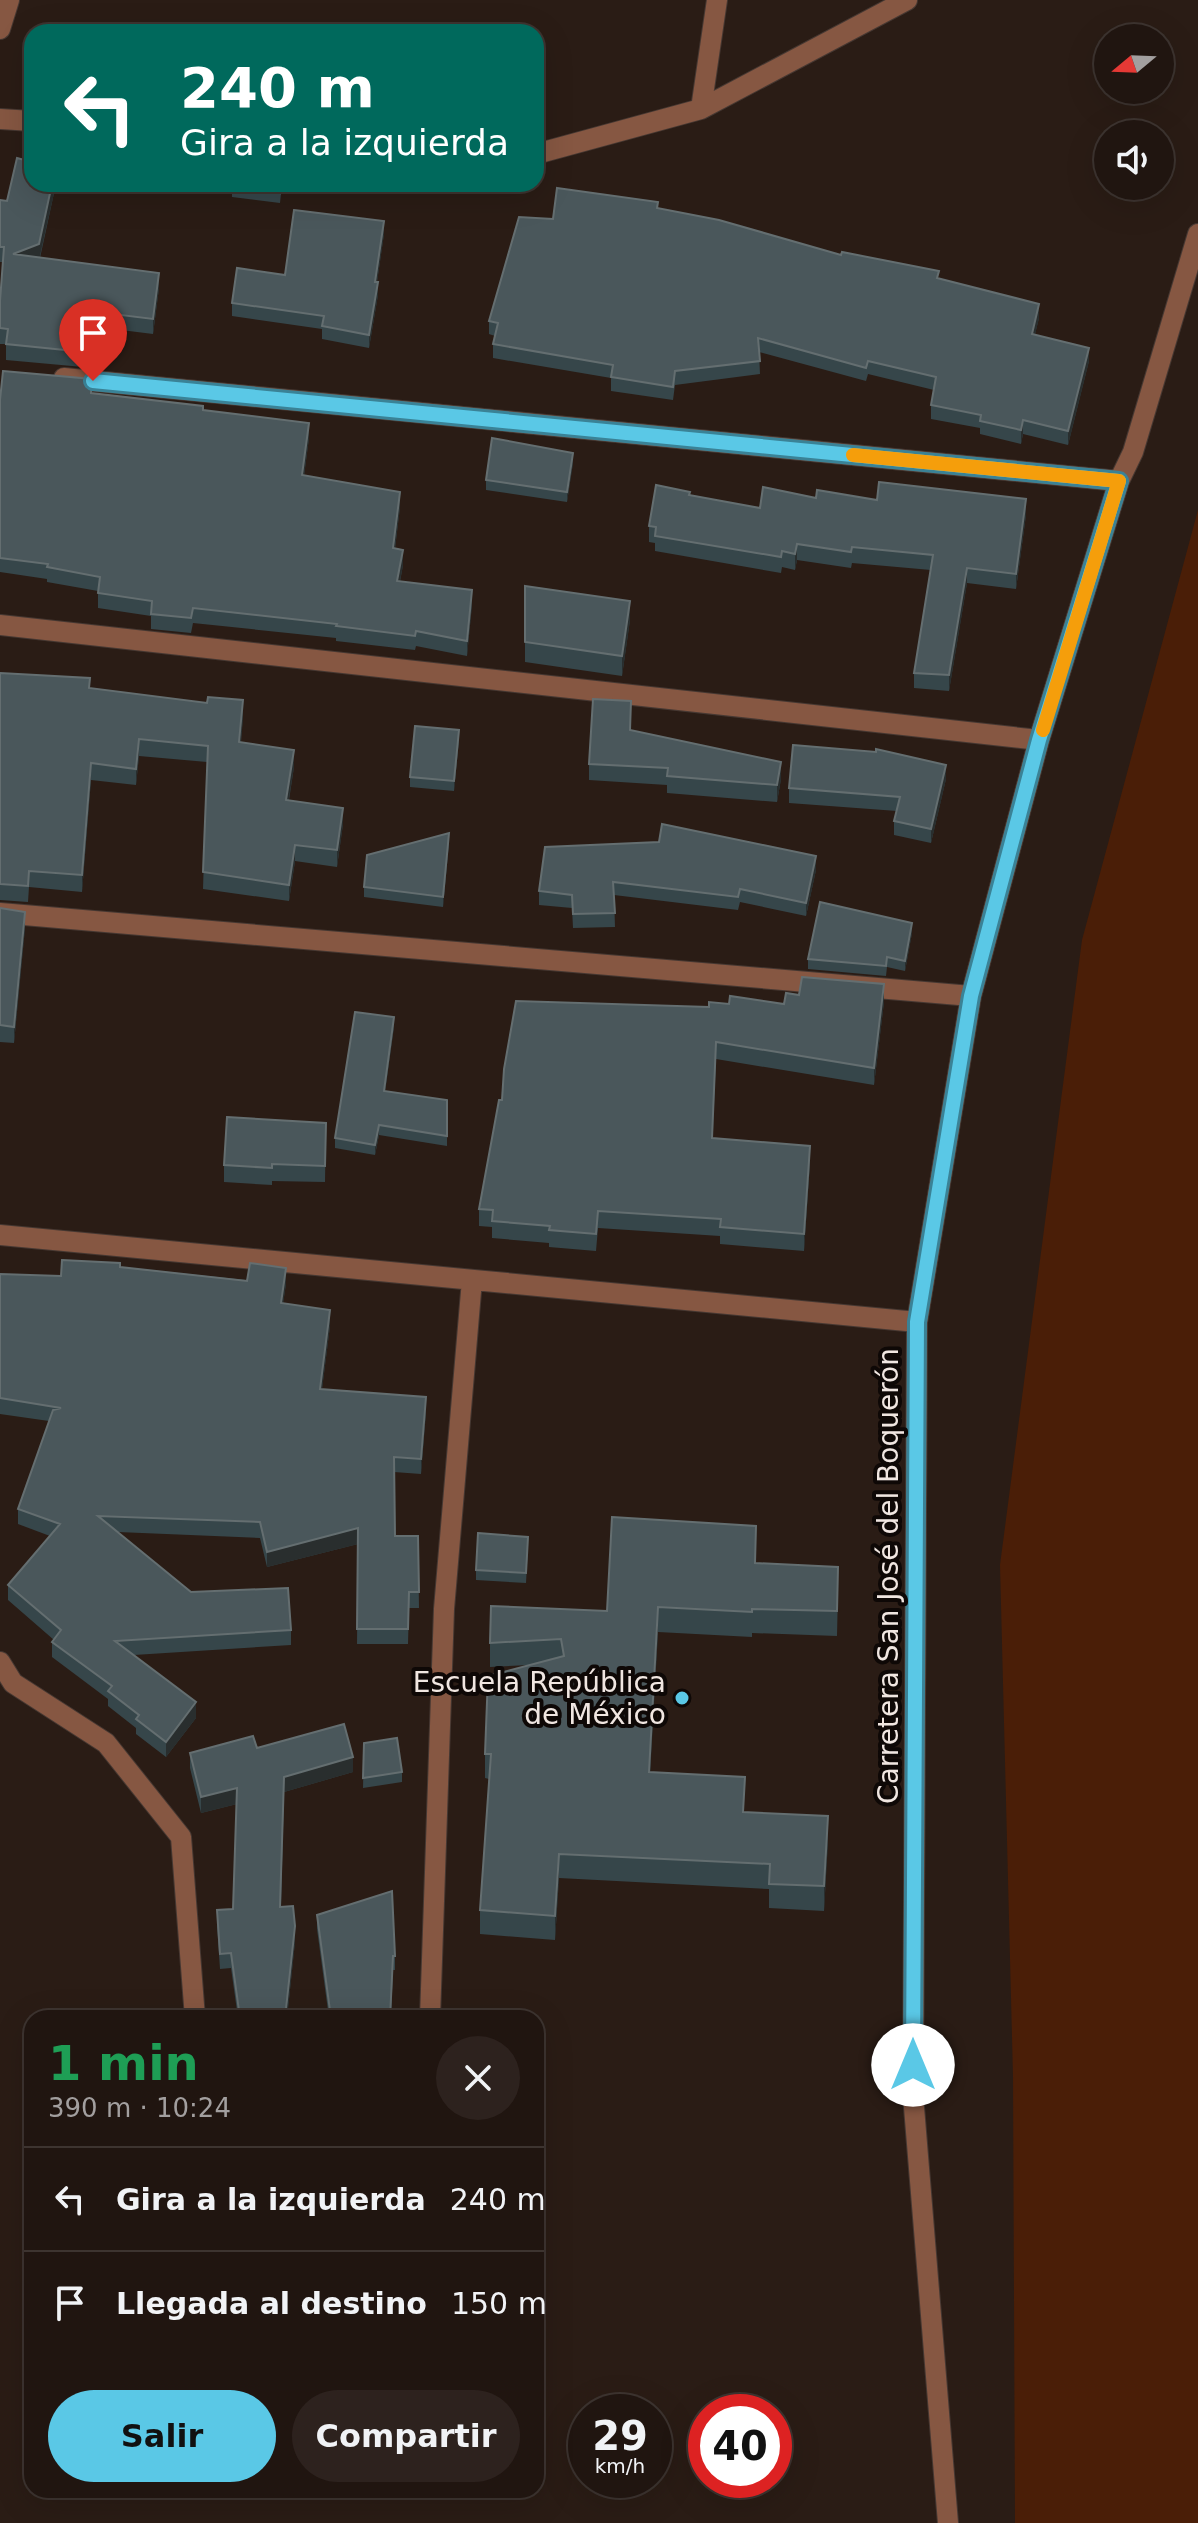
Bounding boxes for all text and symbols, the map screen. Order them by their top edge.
north arrow [1094,24,1174,104]
map controls [1094,24,1174,200]
text: 240 m [180,55,375,120]
icon: left [48,56,152,160]
button: sound [1094,120,1174,200]
text: Gira a la izquierda [180,122,509,163]
pin [59,299,127,381]
icon: arrive [71,311,115,355]
street label: Carretera San José del Boquerón [872,1348,905,1804]
place label: Escuela República de México [413,1666,666,1731]
marker: Escuela República de México [673,1689,691,1707]
position arrow [871,2023,955,2107]
text: 1 min [48,2035,199,2091]
button: close [436,2036,520,2120]
text: 390 m · 10:24 [48,2093,231,2123]
icon: left [48,2177,92,2221]
text: Gira a la izquierda [116,2182,426,2217]
text: 240 m [450,2182,546,2217]
icon: arrive [48,2281,92,2325]
text: Llegada al destino [116,2286,427,2321]
text: 150 m [451,2286,547,2321]
button: Salir [48,2390,276,2482]
button: Compartir [292,2390,520,2482]
speed limit sign: 40 [688,2394,792,2498]
text: 29 [592,2413,648,2459]
text: km/h [595,2454,645,2478]

